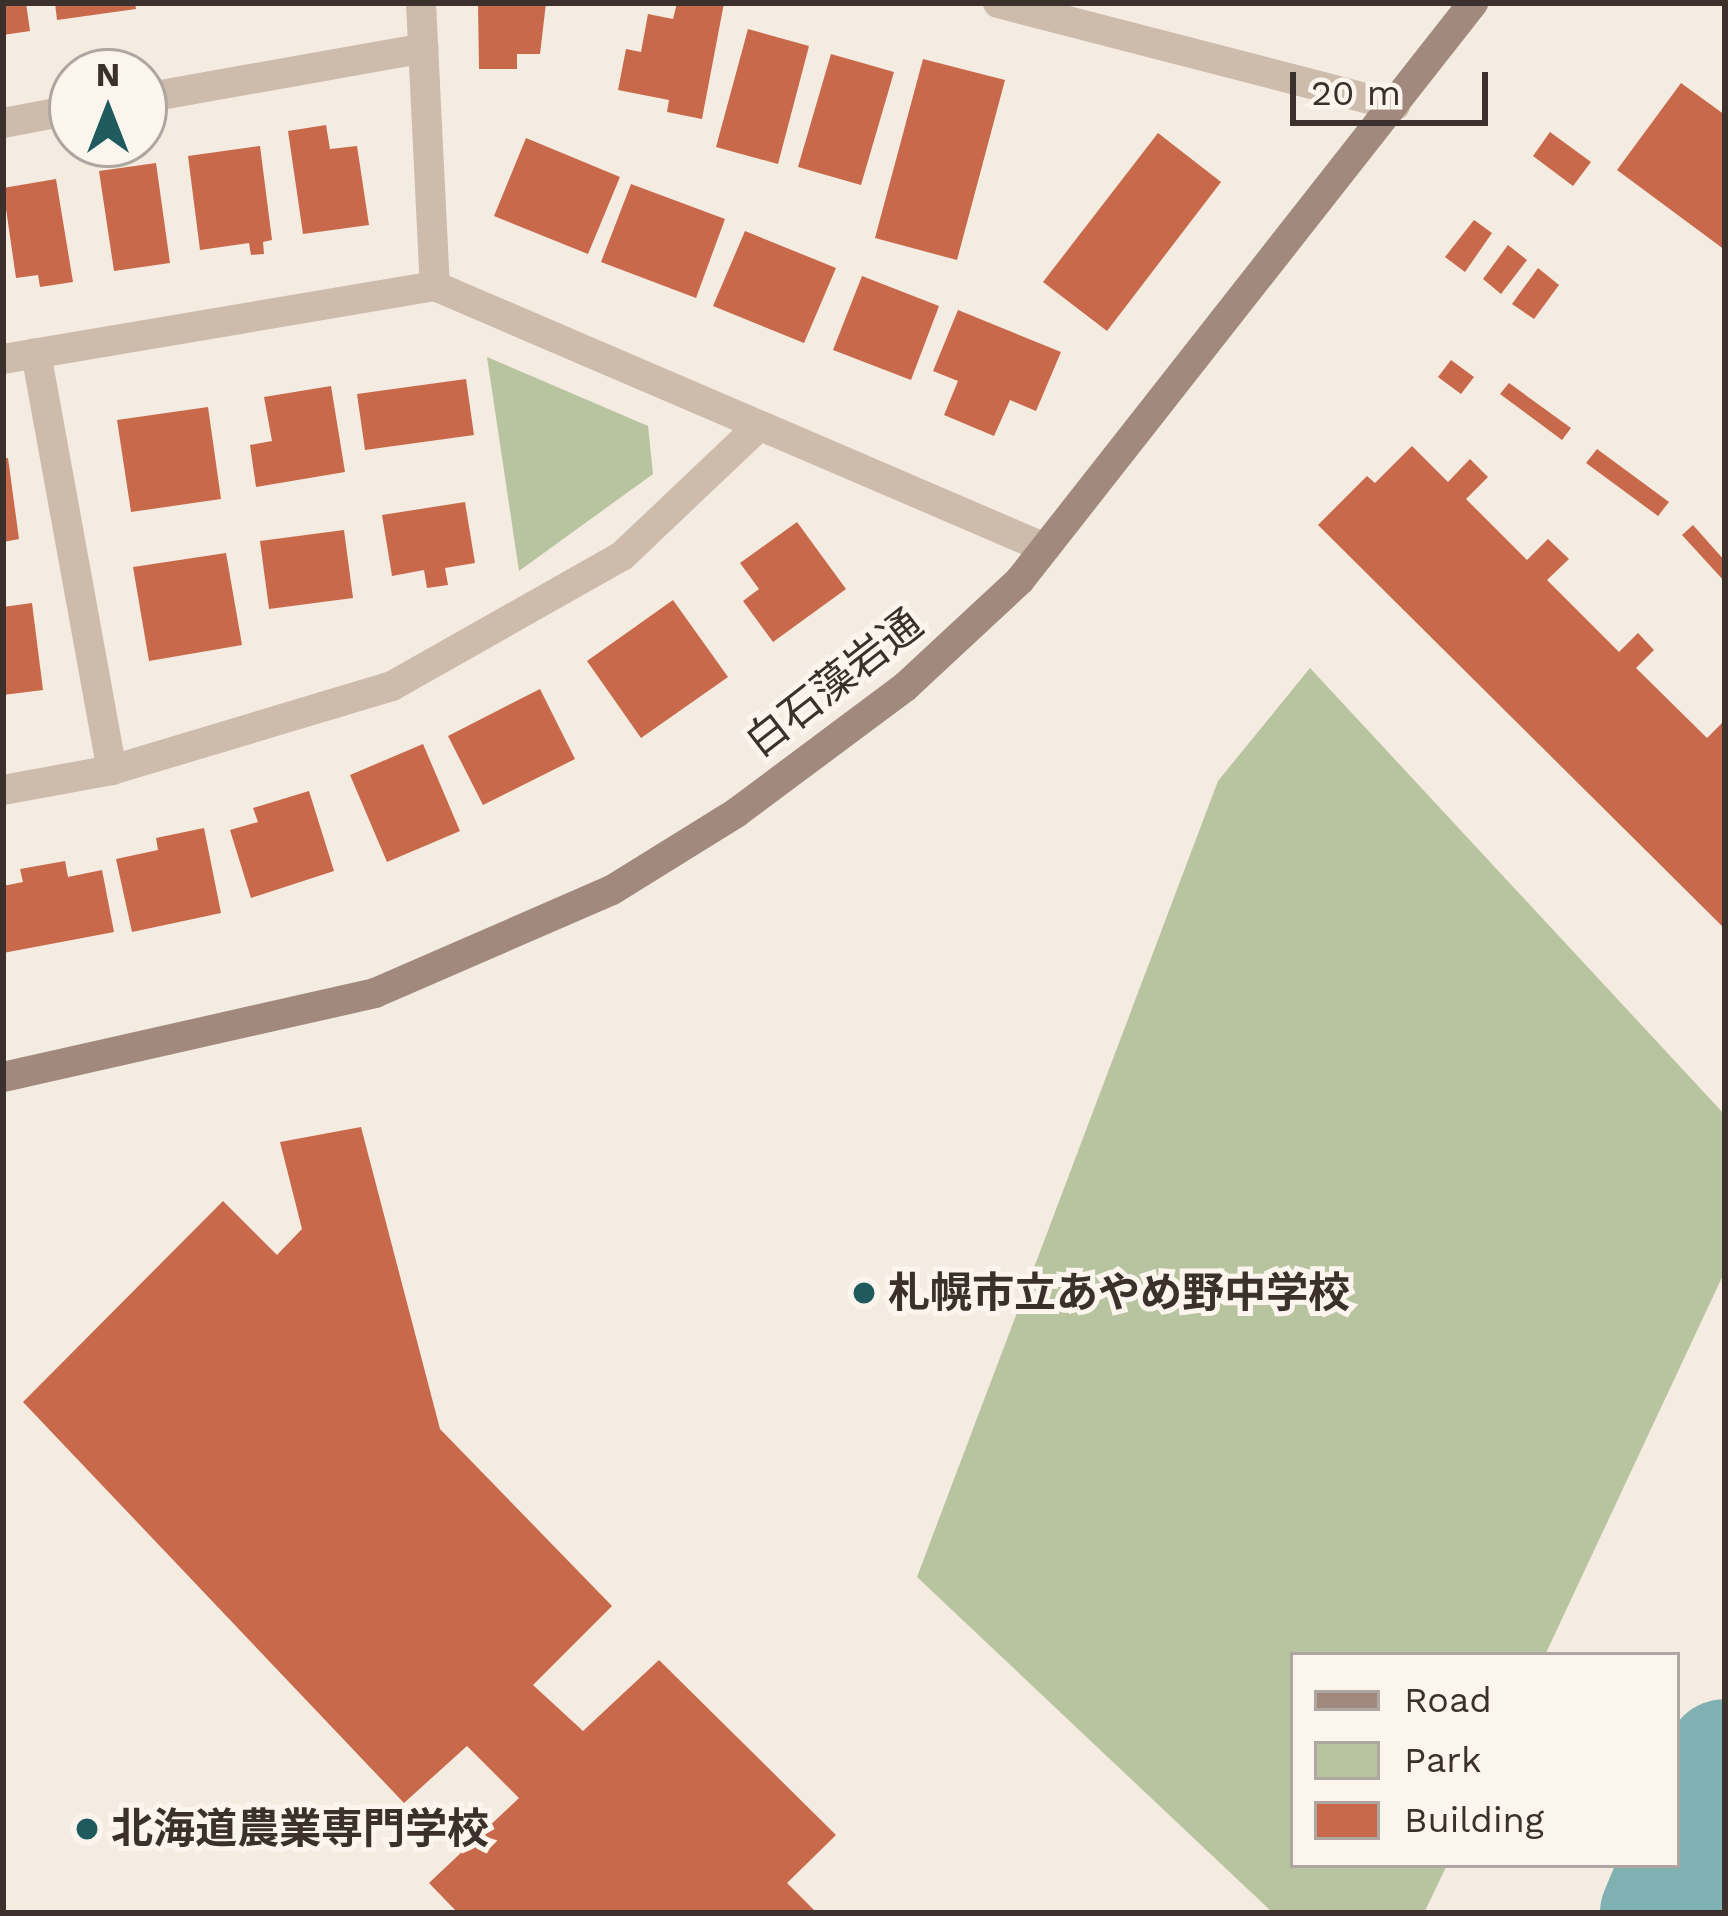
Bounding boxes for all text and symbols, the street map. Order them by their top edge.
north arrow [48,48,168,168]
scale bar [1296,48,1494,122]
text: N [96,55,120,94]
text: 20 m [1311,72,1401,114]
street label: 白石藻岩通 [736,598,932,768]
place label: 札幌市立あやめ野中学校 [888,1268,1350,1318]
marker: 札幌市立あやめ野中学校 [851,1280,877,1306]
legend [1290,1652,1680,1868]
text: Road [1404,1679,1492,1721]
text: Park [1404,1739,1481,1781]
text: Building [1404,1799,1544,1841]
place label: 北海道農業専門学校 [111,1804,489,1854]
marker: 北海道農業専門学校 [74,1816,100,1842]

